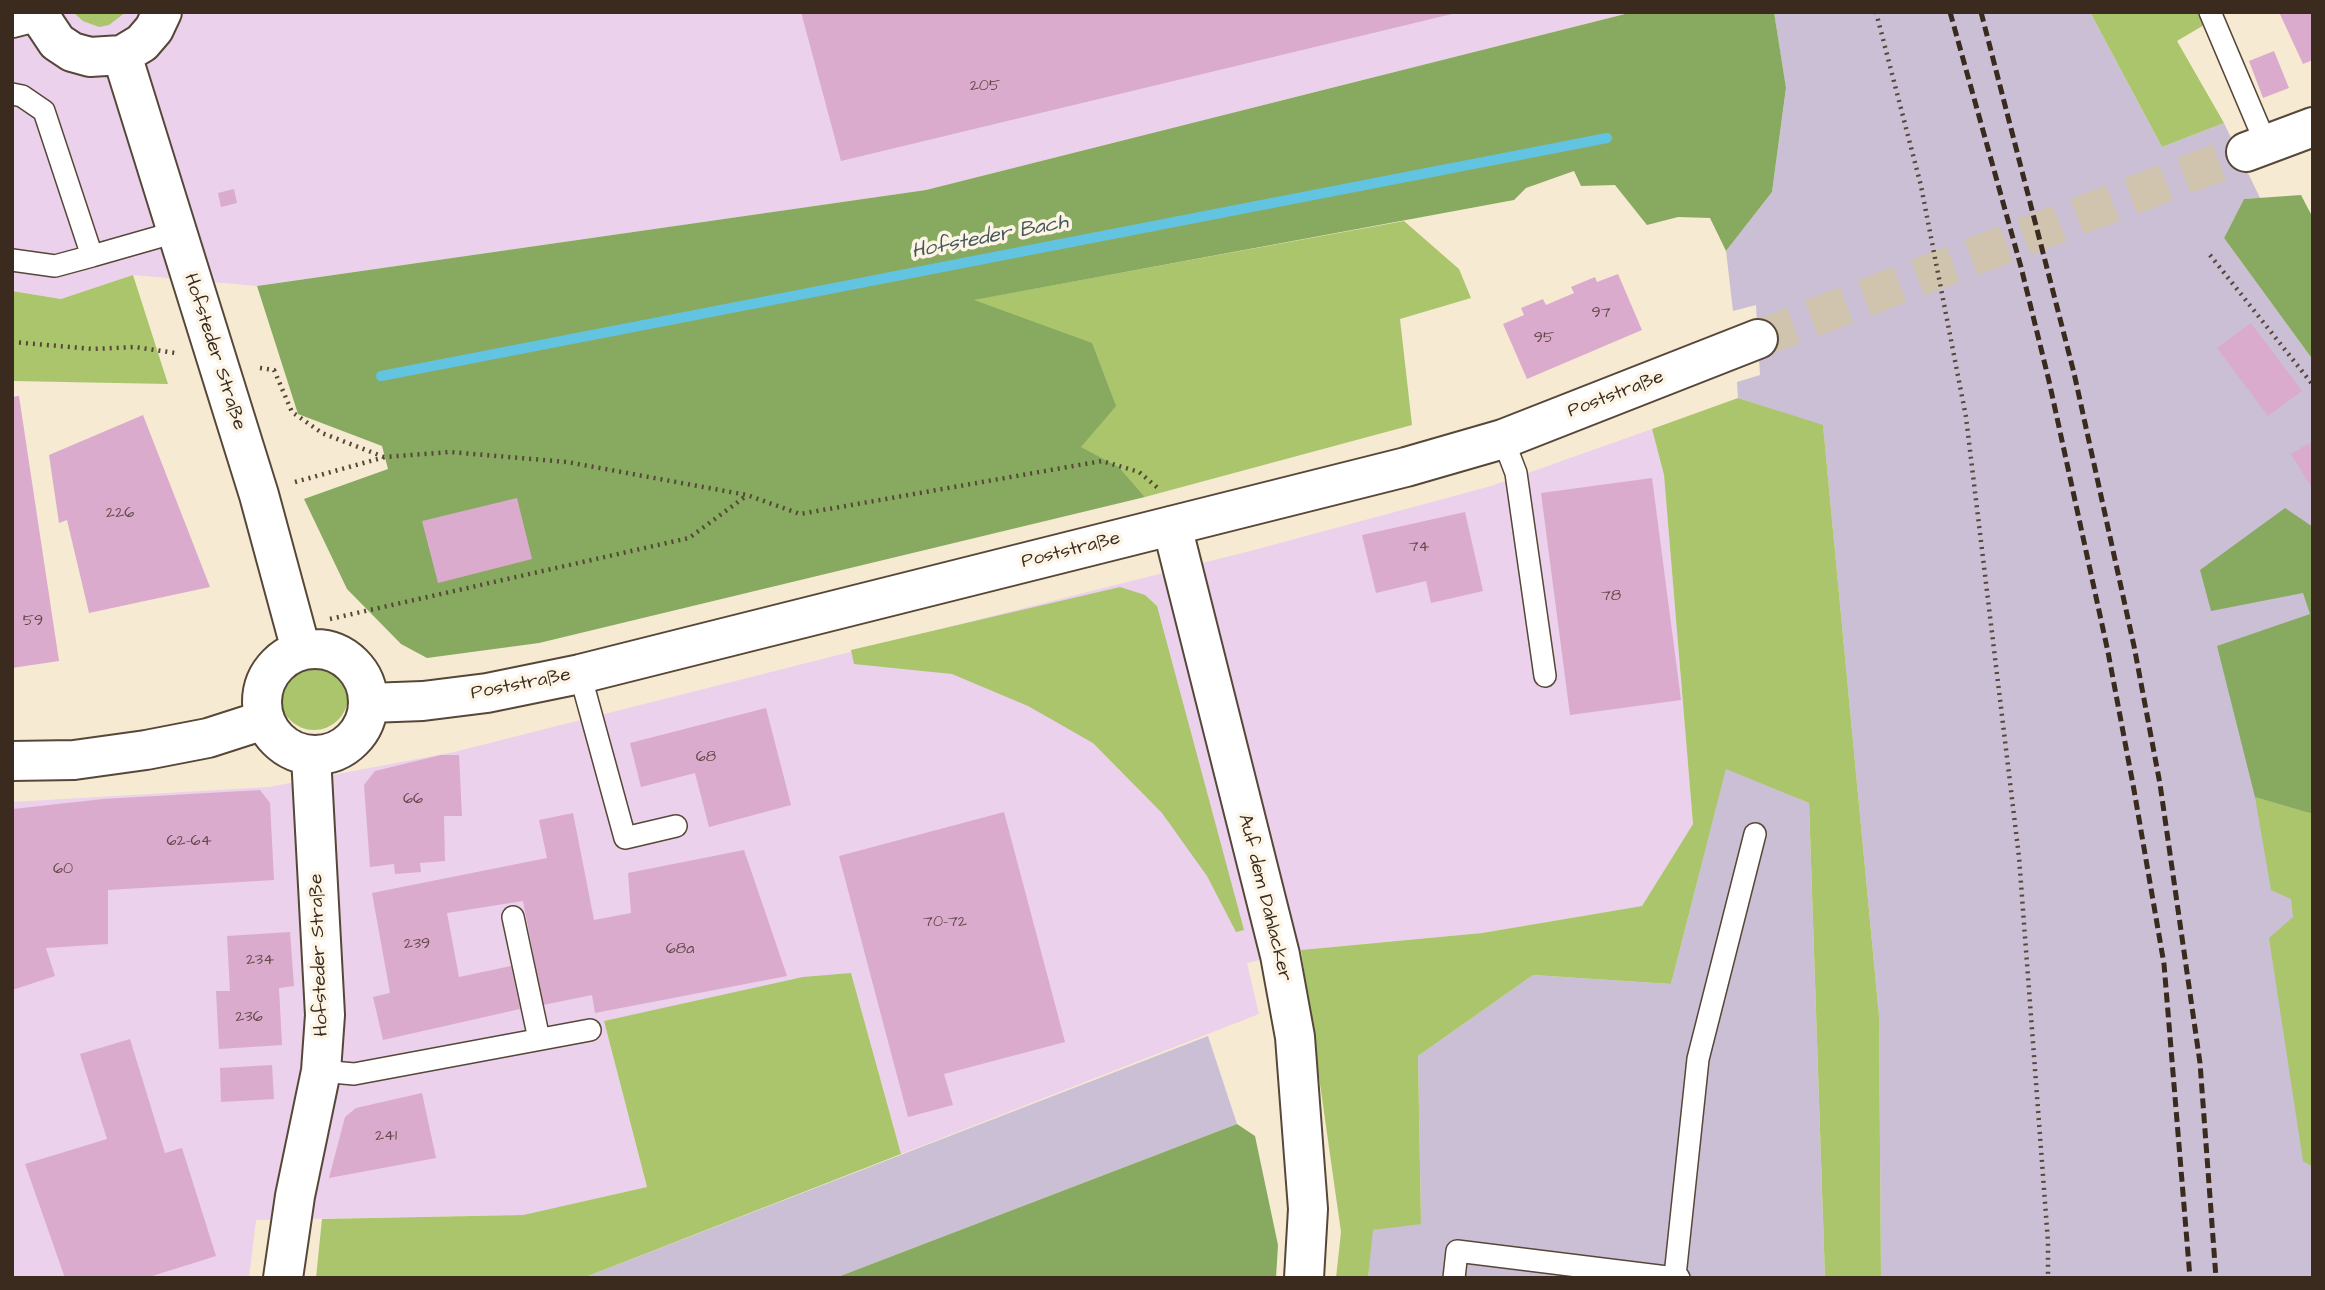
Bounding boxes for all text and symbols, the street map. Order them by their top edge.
house number: 205 [970,77,1000,97]
water label: Hofsteder Bach [910,210,1070,266]
street label: Hofsteder Straße [178,271,250,433]
house number: 97 [1592,304,1610,324]
house number: 95 [1534,329,1554,349]
street label: Poststraße [1565,366,1667,424]
house number: 226 [106,504,134,524]
street label: Poststraße [1019,528,1123,574]
house number: 74 [1409,538,1429,558]
house number: 78 [1601,587,1621,607]
house number: 59 [23,612,43,632]
street label: Poststraße [469,664,573,706]
house number: 68 [696,748,716,768]
house number: 66 [403,790,423,810]
street label: Auf dem Dahlacker [1232,812,1296,984]
house number: 62-64 [166,832,212,852]
house number: 60 [53,860,73,880]
street label: Hofsteder Straße [306,873,334,1037]
house number: 70-72 [923,913,967,933]
house number: 239 [404,935,430,955]
house number: 68a [666,940,694,960]
house number: 234 [246,951,274,971]
house number: 236 [235,1008,263,1028]
house number: 241 [375,1127,397,1147]

